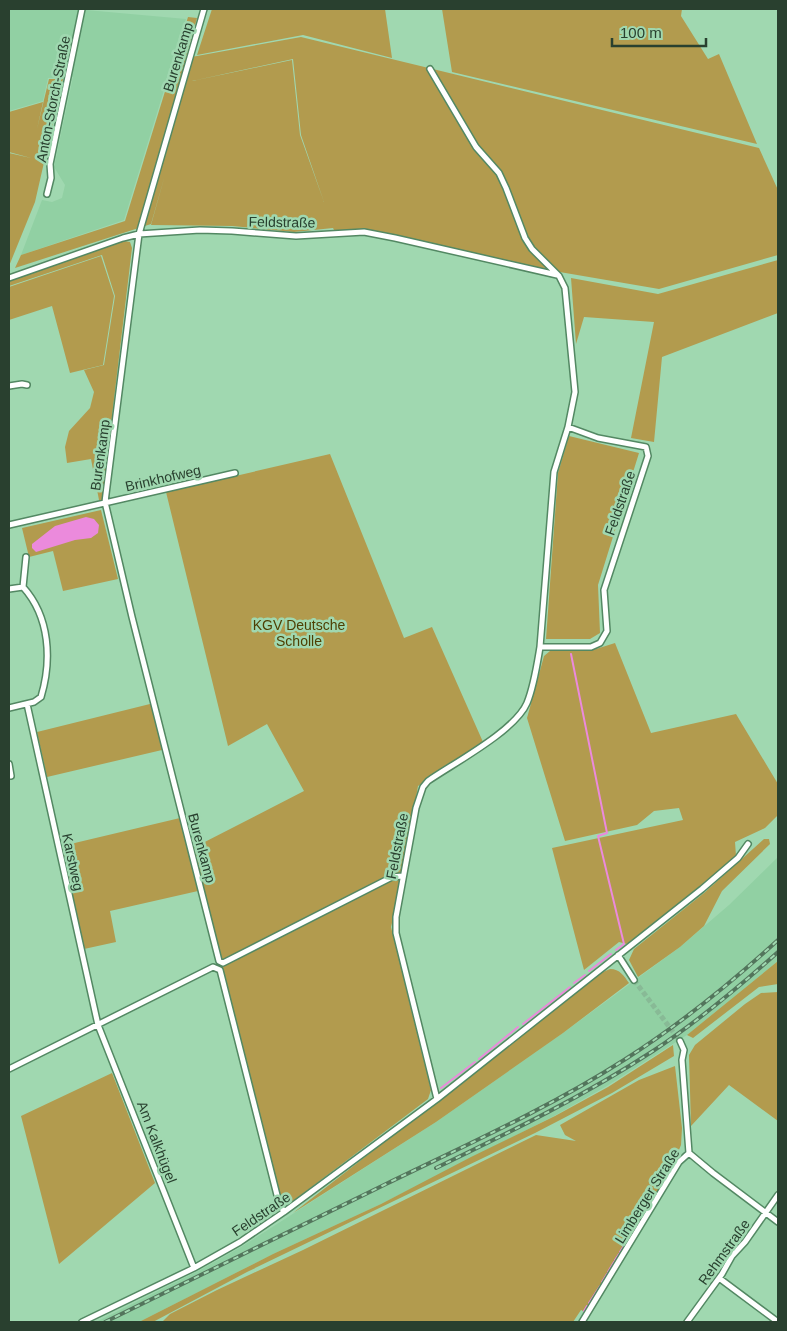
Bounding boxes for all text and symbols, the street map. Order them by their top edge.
scale bar [612,15,706,47]
street label: Burenkamp [160,20,196,94]
text: 100 m [620,24,662,41]
street label: Anton-Storch-Straße [33,34,73,164]
street label: Feldstraße [248,213,316,231]
street label: Burenkamp [87,418,113,492]
street label: Brinkhofweg [124,462,202,494]
street label: Feldstraße [602,469,639,537]
park label: KGV Deutsche Scholle [253,617,346,649]
street label: Burenkamp [185,811,219,885]
street label: Feldstraße [383,811,411,880]
street label: Karstweg [59,832,87,892]
street label: Am Kalkhügel [134,1099,180,1185]
street label: Limberger Straße [611,1145,683,1246]
street label: Feldstraße [229,1189,293,1239]
street label: Rehmstraße [695,1216,753,1288]

